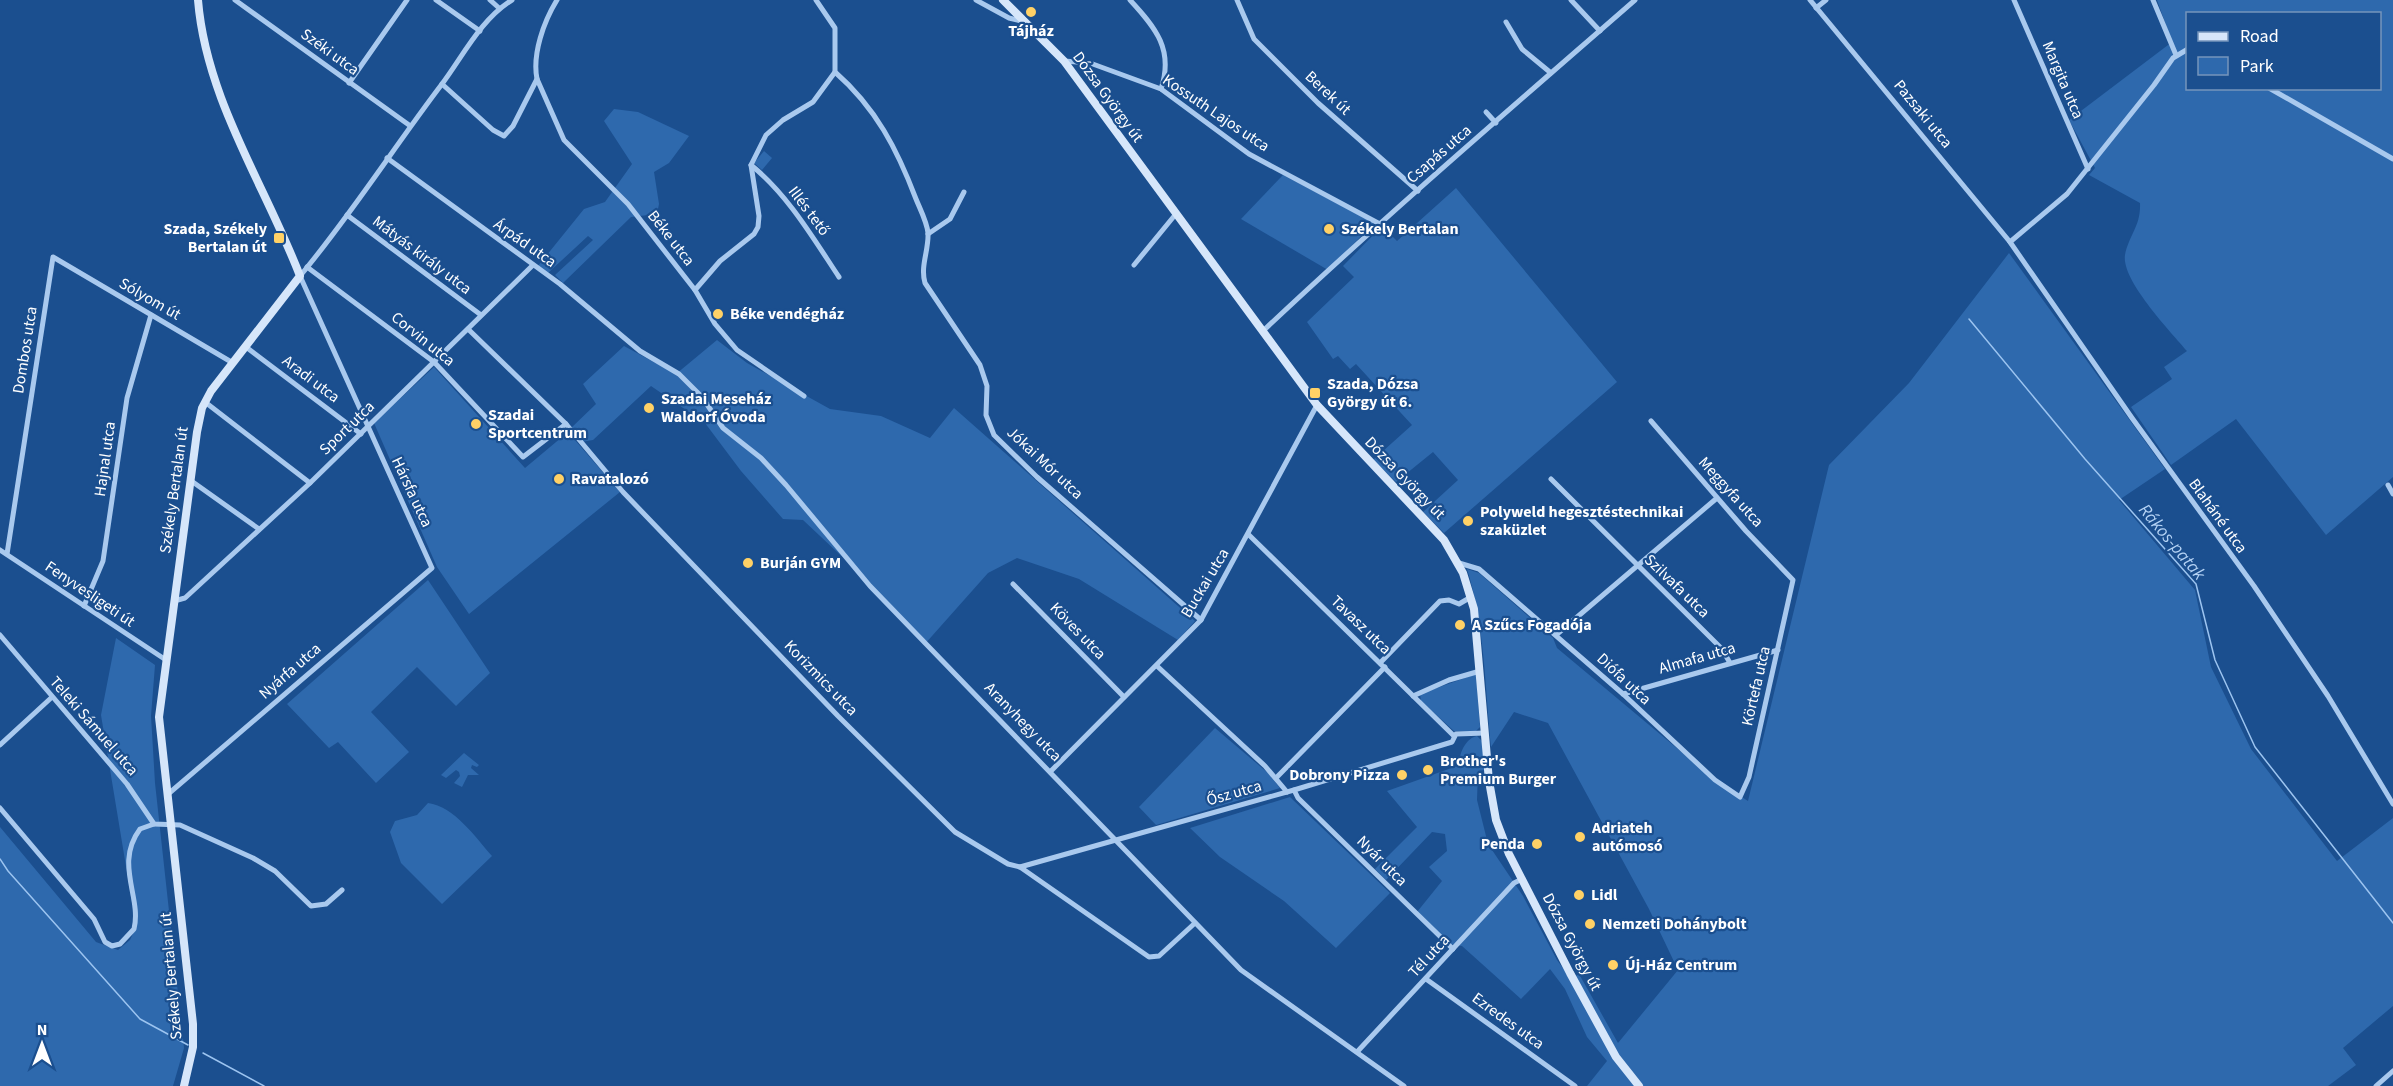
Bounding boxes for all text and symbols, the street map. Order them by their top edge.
marker: Tájház [1024,5,1038,19]
legend [2186,12,2381,90]
place label: Tájház [1008,20,1054,42]
street label: Széki utca [296,23,364,81]
text: Road [2240,24,2279,49]
street label: Margita utca [2037,38,2089,122]
street label: Dózsa György út [1067,47,1149,147]
text: Park [2240,54,2274,79]
street label: Berek út [1300,66,1356,121]
street label: Kossuth Lajos utca [1158,69,1274,157]
street label: Pazsaki utca [1889,75,1957,153]
street label: Csapás utca [1402,120,1476,188]
street label: Illés tető [783,182,835,240]
street label: Béke utca [642,206,700,270]
street label: Mátyás király utca [368,210,476,300]
street label: Árpád utca [489,213,561,273]
place label: Szada, Székely Bertalan út [163,218,268,258]
place label: Székely Bertalan [1341,218,1459,240]
marker: Székely Bertalan [1322,222,1336,236]
marker: Szada, Székely Bertalan út [272,231,286,245]
street label: Sólyom út [115,272,185,326]
place label: Béke vendégház [730,303,844,325]
street label: Dombos utca [7,305,43,395]
street label: Corvin utca [386,306,460,372]
marker: Béke vendégház [711,307,725,321]
street label: Aradi utca [278,350,344,408]
place label: Szada, Dózsa György út 6. [1327,373,1419,413]
marker: Szada, Dózsa György út 6. [1308,386,1322,400]
place label: Szadai Meseház Waldorf Óvoda [661,388,771,428]
street label: Sport utca [314,396,380,460]
marker: Szadai Meseház Waldorf Óvoda [642,401,656,415]
place label: Szadai Sportcentrum [488,404,587,444]
marker: Szadai Sportcentrum [469,417,483,431]
street label: Hajnal utca [89,420,121,498]
street label: Jókai Mór utca [1002,422,1088,504]
street label: Székely Bertalan út [154,425,194,555]
street label: Dózsa György út [1360,432,1451,525]
street label: Meggyfa utca [1693,452,1769,532]
street label: Hársfa utca [386,453,438,531]
place label: Ravatalozó [571,468,649,490]
marker: Ravatalozó [552,472,566,486]
street label: Blaháné utca [2183,474,2253,558]
water label: Rákos-patak [2133,498,2212,586]
place label: Polyweld hegesztéstechnikai szaküzlet [1480,501,1683,541]
marker: Polyweld hegesztéstechnikai szaküzlet [1461,514,1475,528]
street label: Buckai utca [1176,544,1234,622]
street label: Szilvafa utca [1639,549,1715,623]
place label: Burján GYM [760,552,841,574]
street label: Fenyvesligeti út [41,556,140,633]
marker: Burján GYM [741,556,755,570]
street label: Tavasz utca [1326,591,1396,659]
street label: Köves utca [1045,597,1111,665]
place label: A Szűcs Fogadója [1471,614,1592,636]
marker: A Szűcs Fogadója [1453,618,1467,632]
street label: Korizmics utca [779,635,863,721]
street label: Almafa utca [1656,637,1738,679]
street label: Nyárfa utca [254,638,326,704]
street label: Körtefa utca [1736,644,1776,728]
street label: Diófa utca [1592,648,1656,710]
street label: Teleki Sámuel utca [45,671,143,781]
street label: Aranyhegy utca [979,677,1067,767]
place label: Brother's Premium Burger [1440,750,1557,790]
marker: Brother's Premium Burger [1421,763,1435,777]
place label: Dobrony Pizza [1289,764,1390,786]
marker: Dobrony Pizza [1395,768,1409,782]
street label: Ősz utca [1204,775,1264,811]
place label: Adriateh autómosó [1591,817,1663,857]
marker: Adriateh autómosó [1573,830,1587,844]
street label: Nyár utca [1352,831,1412,891]
place label: Penda [1481,833,1525,855]
marker: Penda [1530,837,1544,851]
place label: Lidl [1591,884,1618,906]
marker: Lidl [1572,888,1586,902]
street label: Dózsa György út [1537,889,1607,995]
street label: Székely Bertalan út [154,911,188,1041]
place label: Nemzeti Dohánybolt [1602,913,1747,935]
marker: Nemzeti Dohánybolt [1583,917,1597,931]
street label: Tél utca [1403,930,1455,982]
place label: Új-Ház Centrum [1625,954,1737,976]
marker: Új-Ház Centrum [1606,958,1620,972]
street label: Ezredes utca [1467,987,1549,1055]
north arrow [12,1014,72,1074]
text: N [37,1019,47,1041]

